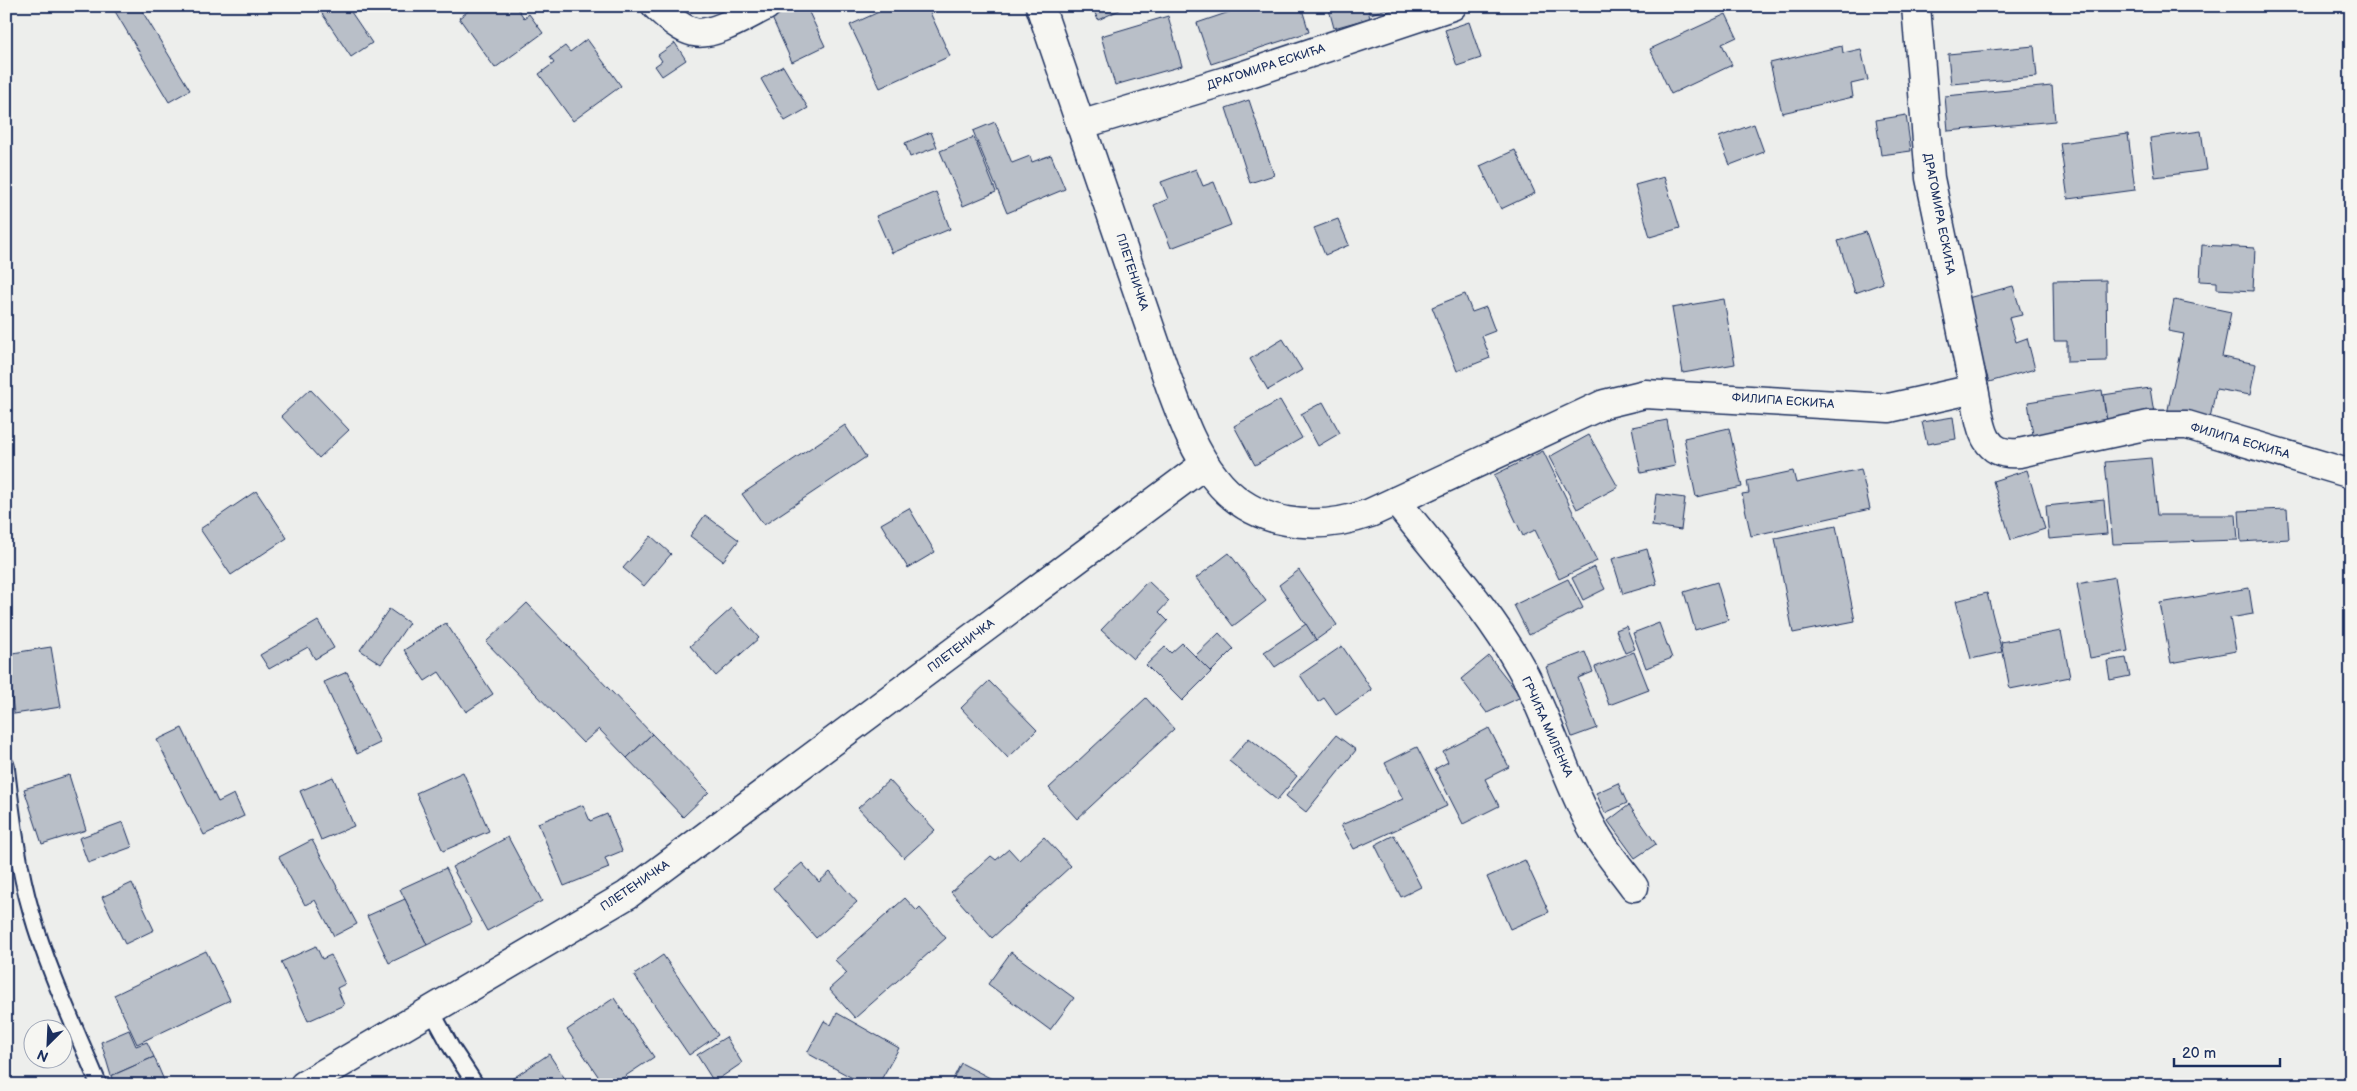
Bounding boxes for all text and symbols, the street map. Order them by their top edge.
street label: ДРАГОМИРА ЕСКИЋА [1205,41,1328,93]
street label: ДРАГОМИРА ЕСКИЋА [1920,152,1958,277]
street label: ПЛЕТЕНИЧКА [1113,232,1152,313]
street label: ФИЛИПА ЕСКИЋА [1731,390,1835,412]
street label: ФИЛИПА ЕСКИЋА [2189,420,2292,463]
street label: ПЛЕТЕНИЧКА [925,616,998,676]
street label: ГРЧИЋА МИЛЕНКА [1518,674,1576,780]
street label: ПЛЕТЕНИЧКА [598,857,673,915]
north arrow [22,1018,72,1068]
scale bar [2174,1036,2281,1068]
text: 20 m [2182,1044,2216,1063]
text: N [35,1046,51,1065]

